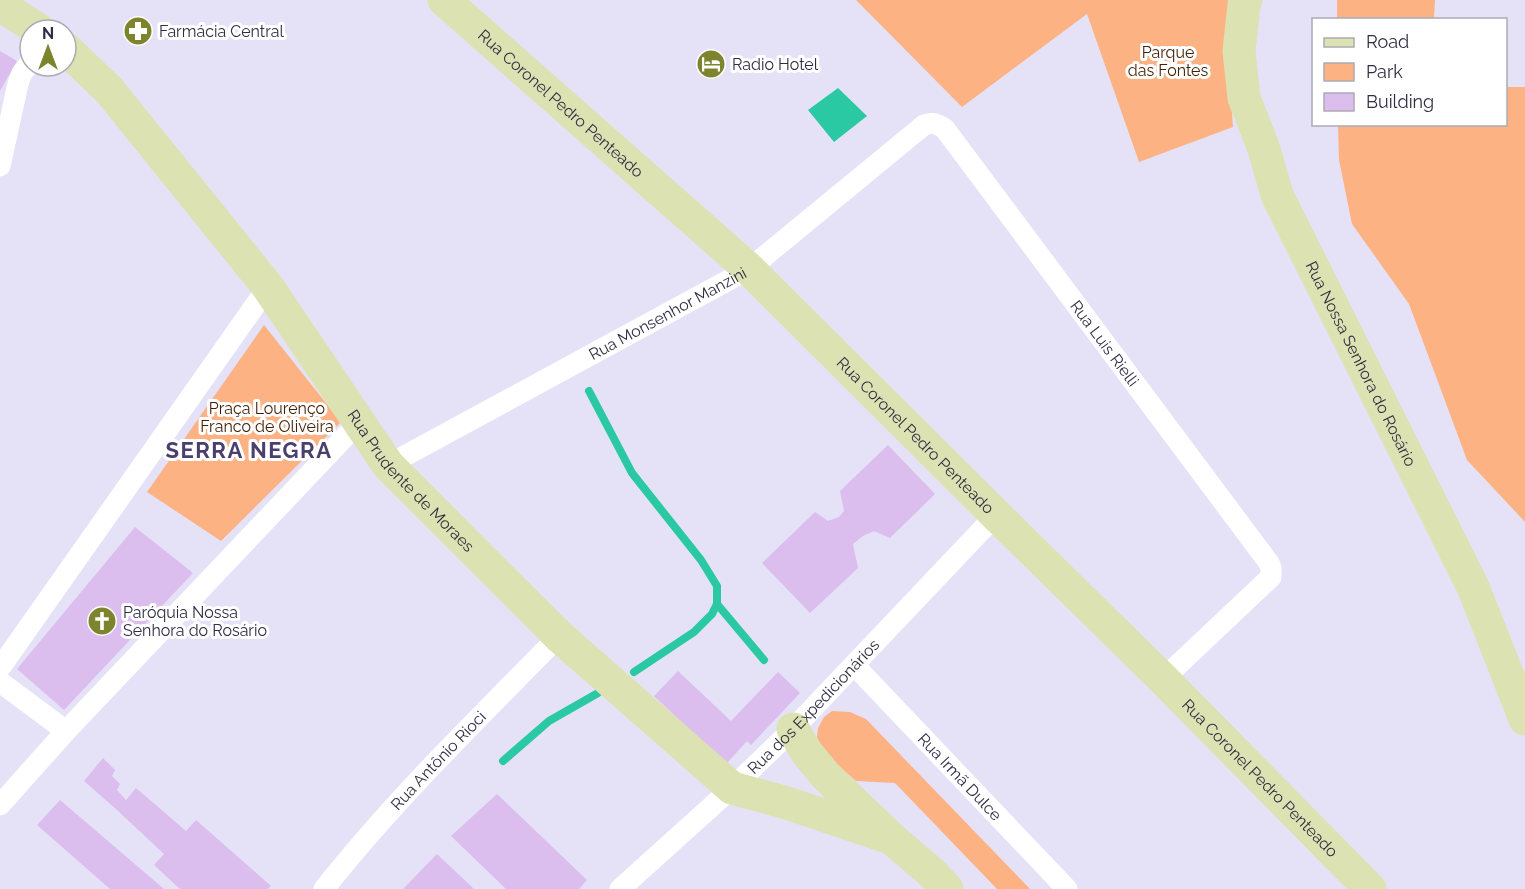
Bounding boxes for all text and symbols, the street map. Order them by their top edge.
pharmacy icon: Farmácia Central [122,15,154,47]
north arrow [18,18,78,78]
legend [1312,18,1507,126]
place label: Farmácia Central [159,22,284,41]
text: N [42,24,54,43]
street label: Rua Coronel Pedro Penteado [474,26,647,182]
text: Road [1366,31,1409,52]
park label: Parque das Fontes [1128,43,1209,80]
hotel icon: Radio Hotel [695,48,727,80]
place label: Radio Hotel [732,55,819,74]
text: Park [1366,61,1403,82]
text: Building [1366,91,1434,112]
street label: Rua Nossa Senhora do Rosário [1302,258,1420,470]
street label: Rua Monsenhor Manzini [586,263,750,364]
street label: Rua Luis Rielli [1066,297,1143,390]
street label: Rua Coronel Pedro Penteado [833,353,998,518]
park label: Praça Lourenço Franco de Oliveira [200,399,334,436]
street label: Rua Prudente de Moraes [343,406,478,556]
district label: SERRA NEGRA [166,437,332,463]
place label: Paróquia Nossa Senhora do Rosário [123,603,267,640]
church icon: Paróquia Nossa Senhora do Rosário [86,605,118,637]
street label: Rua dos Expedicionários [744,635,884,778]
street label: Rua Coronel Pedro Penteado [1178,695,1342,861]
street label: Rua Antônio Rioci [387,707,490,814]
street label: Rua Irmã Dulce [914,729,1006,825]

